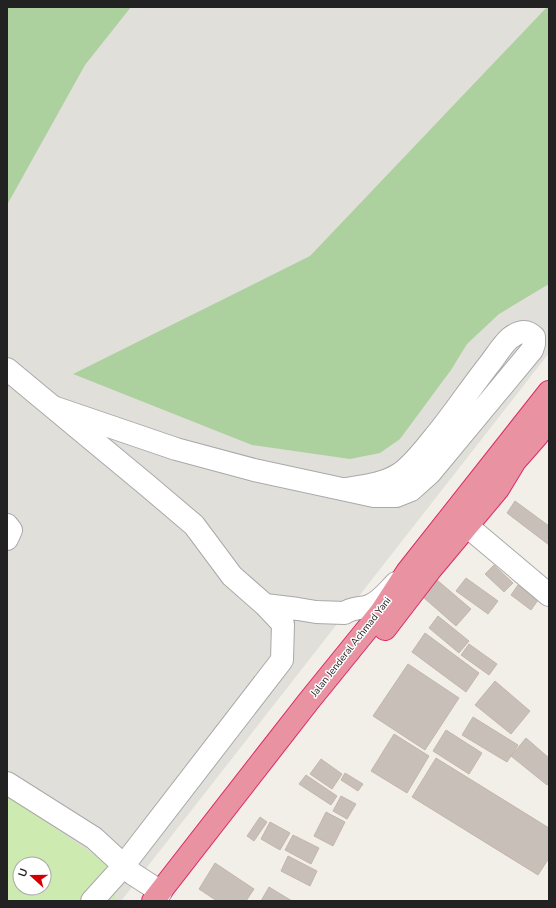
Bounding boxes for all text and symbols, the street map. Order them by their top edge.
street label: Jalan Jenderal Achmad Yani [307,594,394,701]
north arrow [12,856,52,896]
text: U [15,866,32,879]

